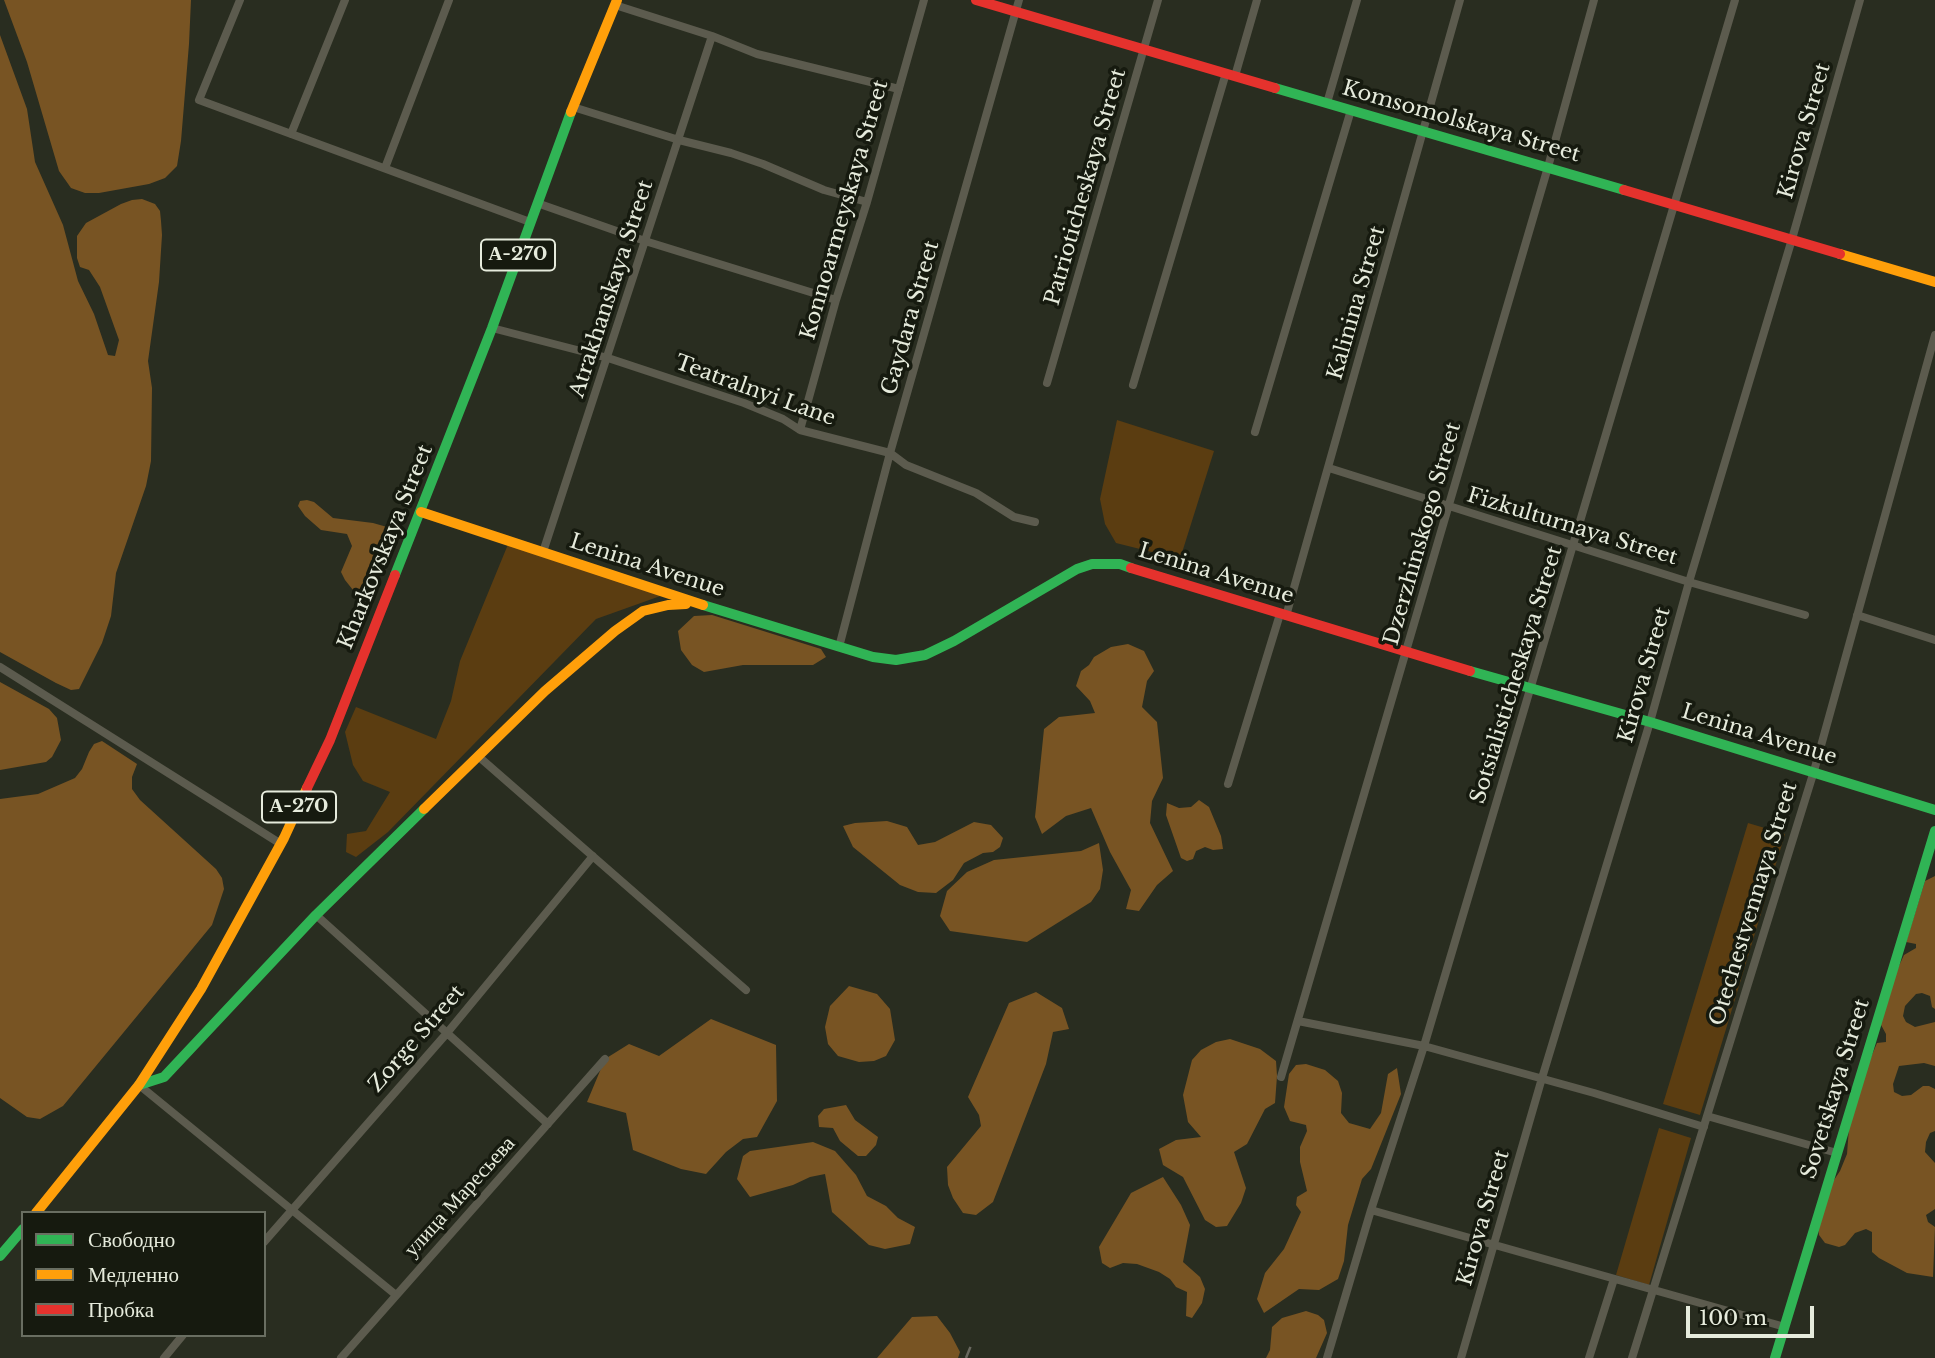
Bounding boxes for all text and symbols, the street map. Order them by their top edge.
street label: Kirova Street [1774,60,1836,202]
street label: Patrioticheskaya Street [1040,66,1132,308]
street label: Komsomolskaya Street [1339,76,1583,168]
street label: Konnoarmeyskaya Street [796,77,894,343]
street label: Atrakhanskaya Street [565,177,659,401]
street label: Kalinina Street [1323,223,1391,383]
street label: Gaydara Street [877,238,945,398]
road number: А-270 [481,240,555,270]
street label: Teatralnyi Lane [671,350,839,432]
street label: Dzerzhinskogo Street [1379,420,1467,648]
street label: Kharkovskaya Street [333,441,439,653]
street label: Fizkulturnaya Street [1464,483,1680,571]
street label: Lenina Avenue [567,529,727,603]
street label: Lenina Avenue [1135,538,1297,610]
street label: Sotsialisticheskaya Street [1466,543,1568,807]
street label: Kirova Street [1614,604,1676,746]
street label: Lenina Avenue [1678,699,1840,771]
street label: Otechestvennaya Street [1705,779,1803,1029]
road number: А-270 [262,792,336,822]
street label: Zorge Street [364,980,470,1098]
street label: Sovetskaya Street [1797,996,1875,1182]
street label: улица Маресьева [399,1132,521,1262]
street label: Kirova Street [1453,1147,1515,1289]
legend [21,1211,266,1337]
text: Свободно [88,1227,175,1253]
text: Медленно [88,1262,179,1288]
scale bar [1690,1292,1818,1336]
text: Пробка [88,1297,154,1323]
text: 100 m [1699,1305,1767,1331]

